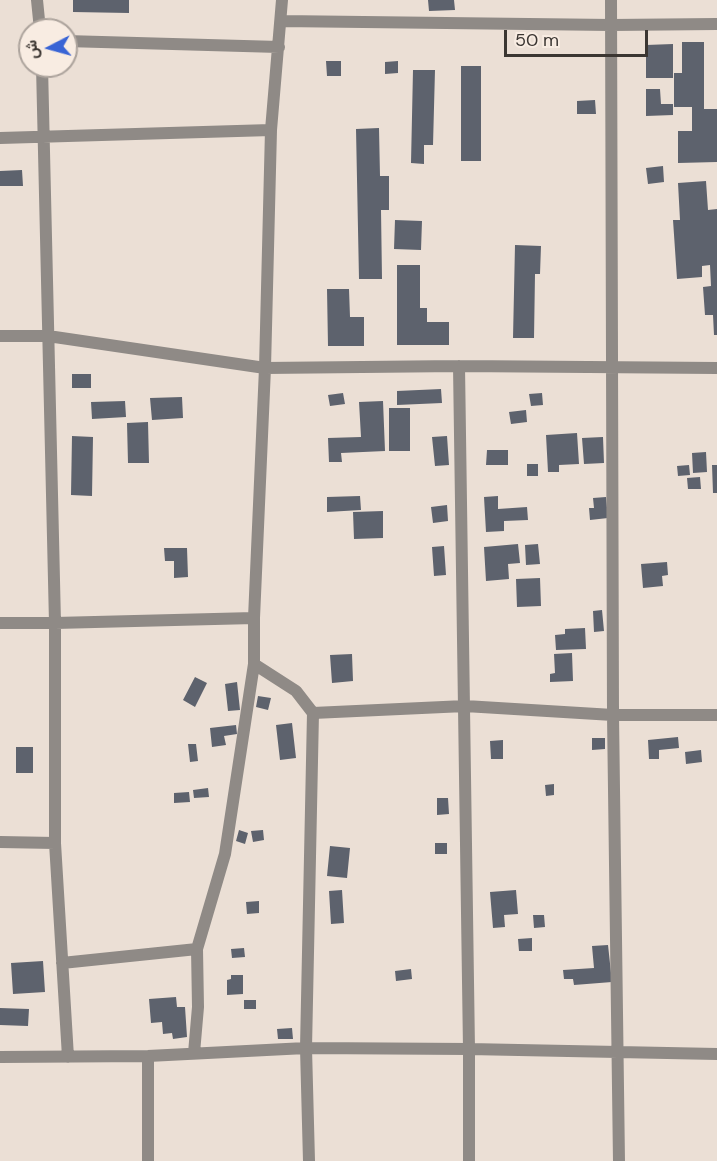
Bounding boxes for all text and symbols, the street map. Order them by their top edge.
north arrow [18,18,78,78]
scale bar [507,18,651,56]
text: 50 m [515,28,559,52]
text: ش [20,39,43,60]

